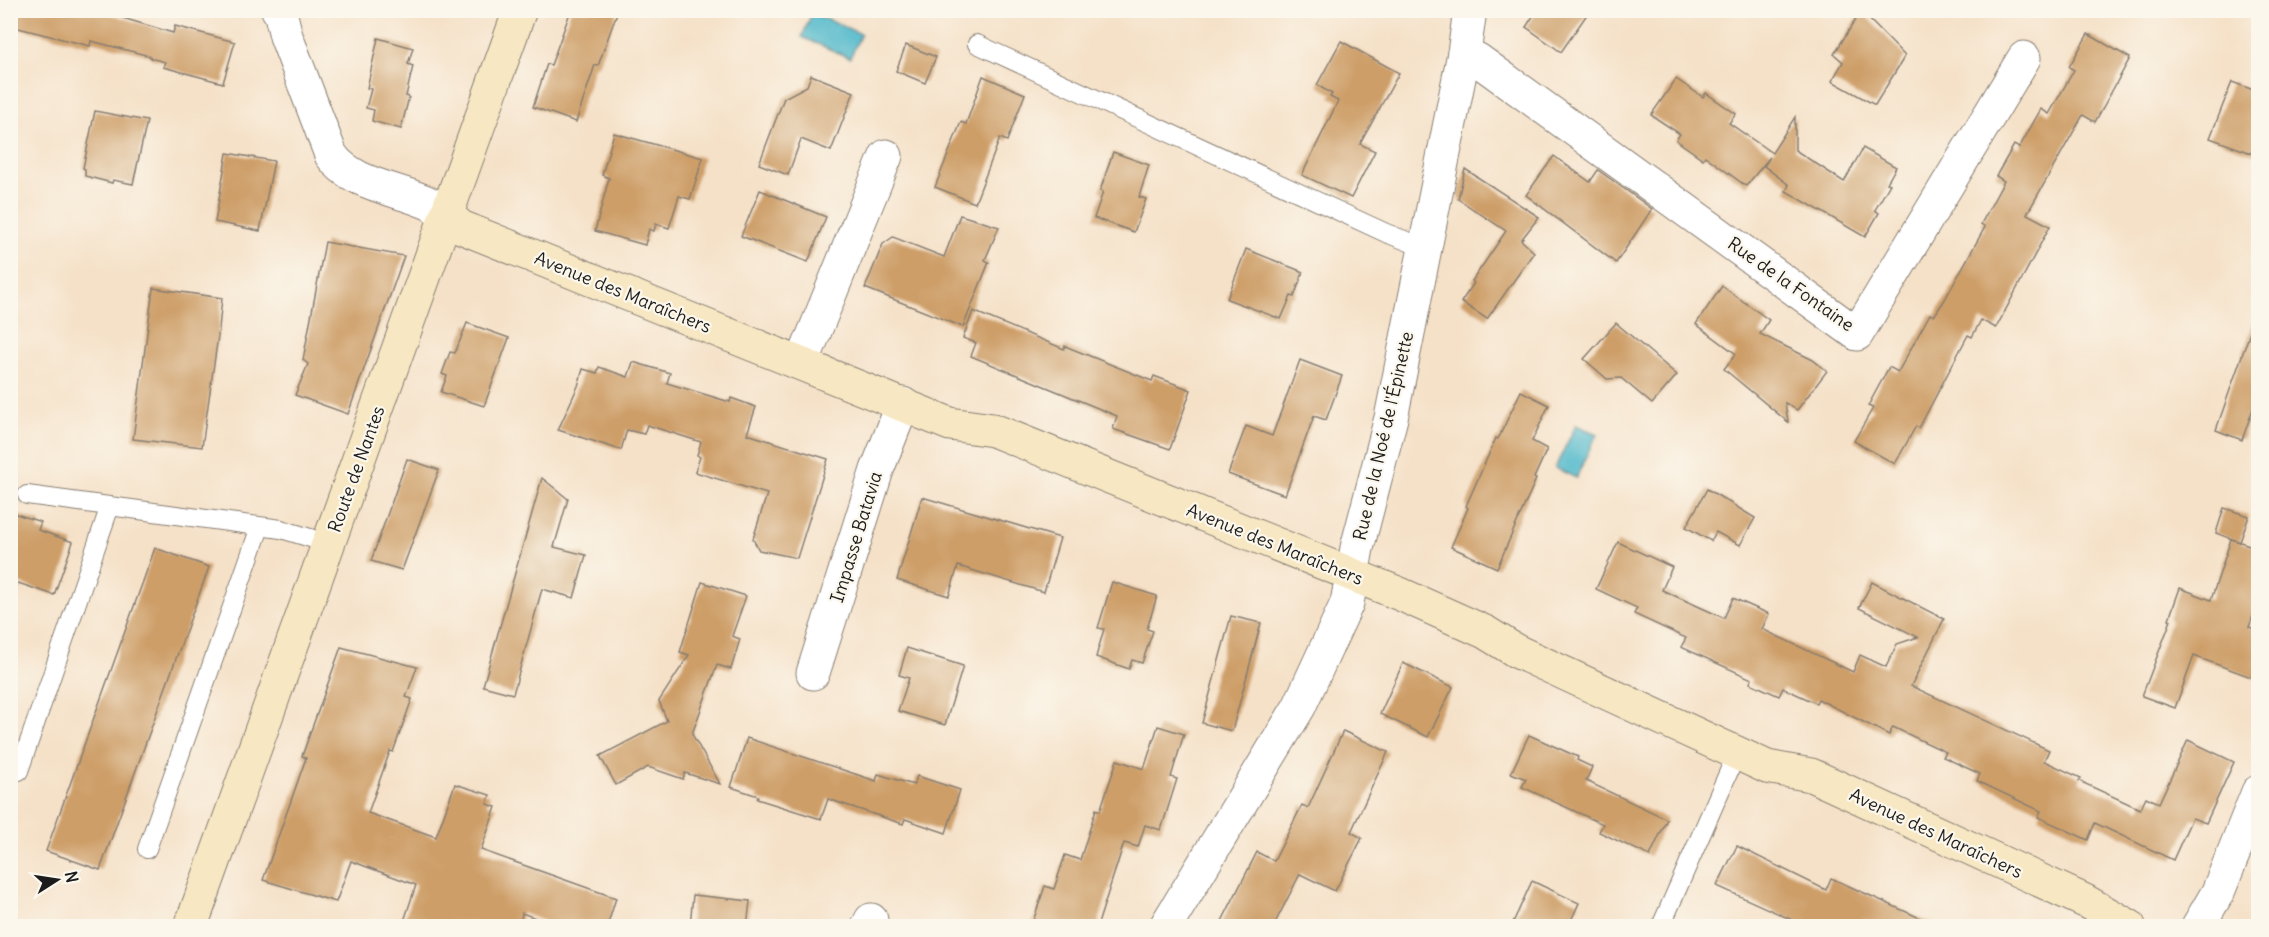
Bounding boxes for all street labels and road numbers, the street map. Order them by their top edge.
street label: Rue de la Fontaine [1723,232,1859,336]
street label: Avenue des Maraîchers [531,246,715,338]
street label: Rue de la Noé de l'Épinette [1348,329,1418,543]
street label: Route de Nantes [322,403,390,535]
street label: Impasse Batavia [825,469,887,605]
street label: Avenue des Maraîchers [1183,498,1367,590]
street label: Avenue des Maraîchers [1846,783,2026,883]

